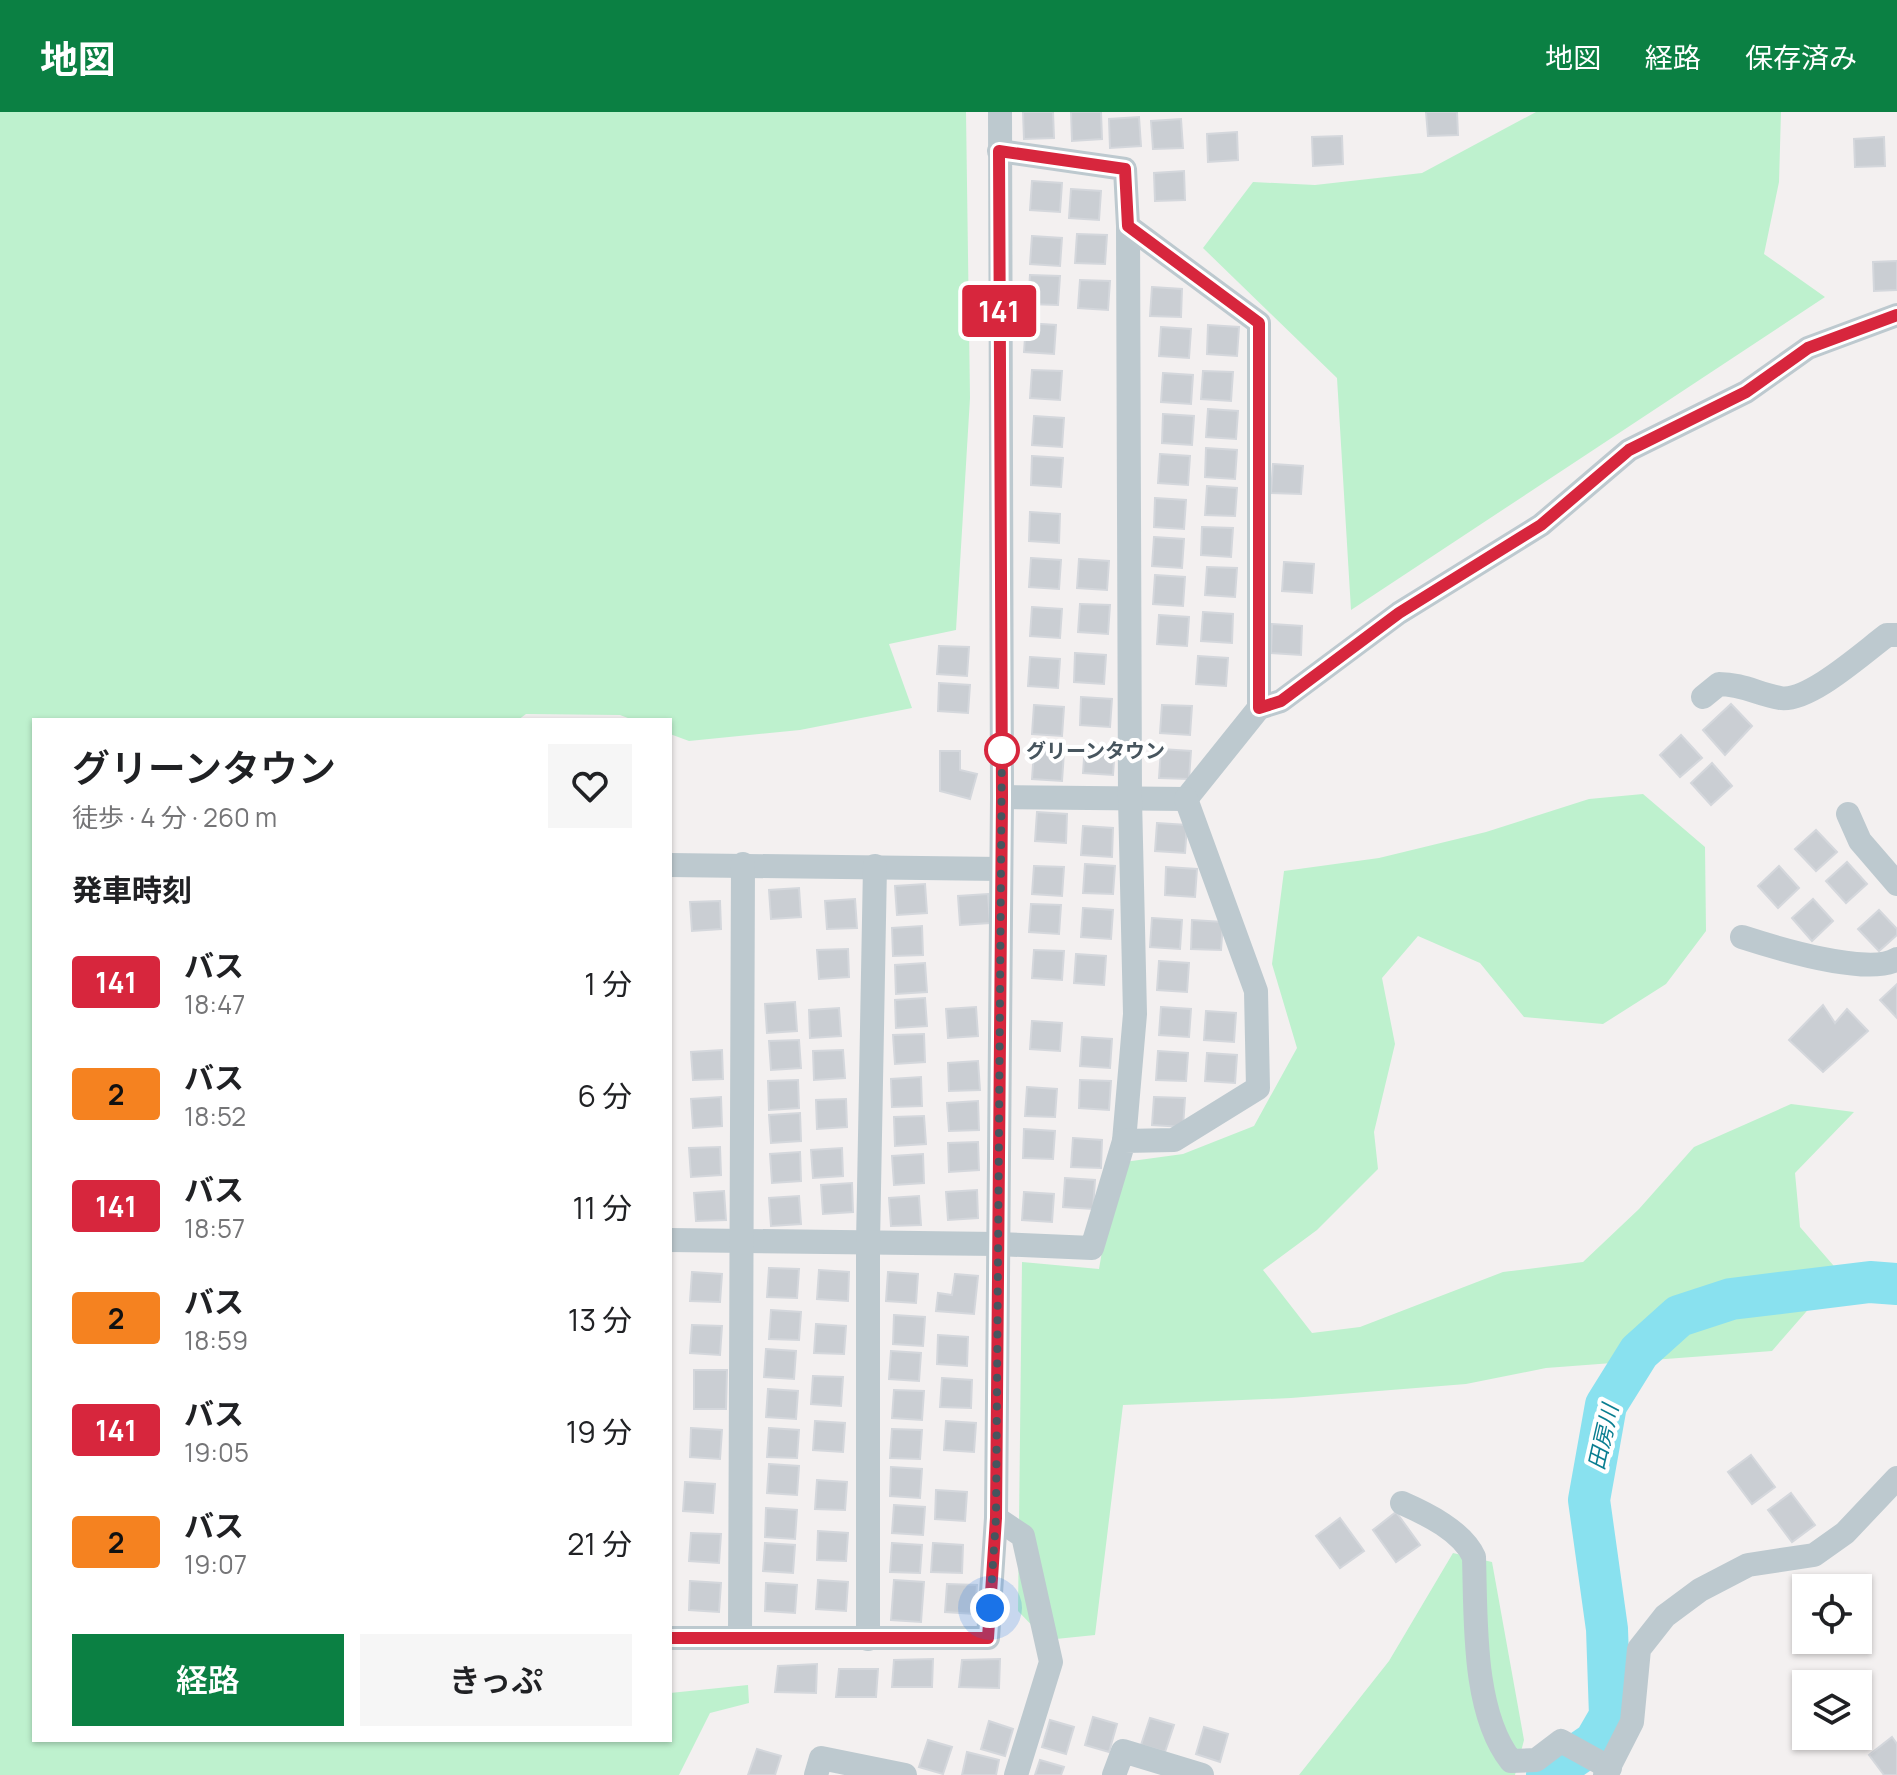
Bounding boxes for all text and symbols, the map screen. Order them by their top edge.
text: 地図 [40,32,116,84]
text: 地図 [1545,38,1601,76]
text: 経路 [1645,38,1701,76]
text: 保存済み [1745,38,1857,76]
line badge: 141 [953,285,1045,337]
text: 141 [978,292,1020,330]
marker: グリーンタウン [985,733,1019,767]
place label: グリーンタウン [1026,737,1165,764]
text: グリーンタウン [72,741,336,793]
button: heart [548,744,632,828]
text: 徒歩 · 4 分 · 260 m [72,799,277,835]
text: 発車時刻 [72,869,192,910]
text: バス [184,945,244,986]
text: 141 [95,963,137,1001]
text: 1 分 [584,963,632,1004]
text: 18:47 [184,986,245,1022]
text: バス [184,1057,244,1098]
text: 2 [108,1075,124,1113]
text: 6 分 [577,1075,632,1116]
text: 18:52 [184,1098,246,1134]
text: バス [184,1169,244,1210]
text: 141 [95,1187,137,1225]
text: 11 分 [573,1187,632,1228]
text: 18:57 [184,1210,245,1246]
text: バス [184,1281,244,1322]
text: 2 [108,1299,124,1337]
text: 13 分 [568,1299,632,1340]
text: 18:59 [184,1322,248,1358]
text: バス [184,1393,244,1434]
water label: 田房川 [1581,1400,1625,1473]
text: 141 [95,1411,137,1449]
text: 19 分 [566,1411,632,1452]
text: 19:05 [184,1434,249,1470]
text: バス [184,1505,244,1546]
text: 2 [108,1523,124,1561]
text: 21 分 [567,1523,632,1564]
text: 19:07 [184,1546,247,1582]
map controls [1792,1574,1872,1750]
button: locate [1792,1574,1872,1654]
your location [970,1588,1010,1628]
button: 経路 [72,1634,344,1726]
button: きっぷ [360,1634,632,1726]
button: layers [1792,1670,1872,1750]

